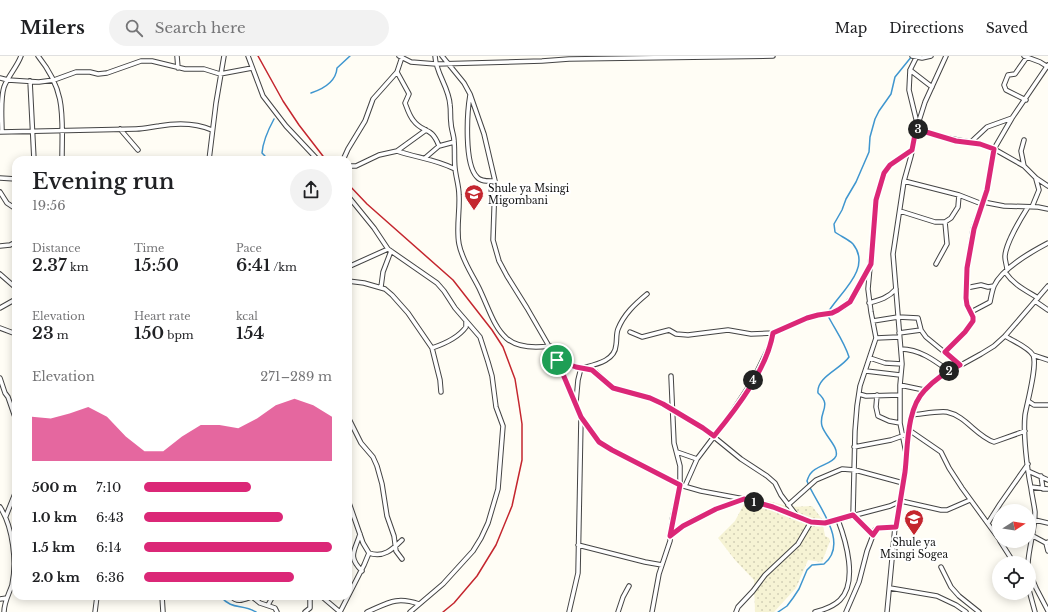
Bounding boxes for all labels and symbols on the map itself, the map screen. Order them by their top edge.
pin: 3 [908,119,928,139]
place label: Shule ya Msingi Migombani [488,182,570,207]
school or university icon: Shule ya Msingi Migombani [463,183,485,211]
pin [540,343,574,377]
pin: 2 [939,361,959,381]
pin: 4 [743,370,763,390]
pin: 1 [744,492,764,512]
north arrow [992,504,1036,548]
school or university icon: Shule ya Msingi Sogea [903,508,925,536]
place label: Shule ya Msingi Sogea [880,536,949,561]

